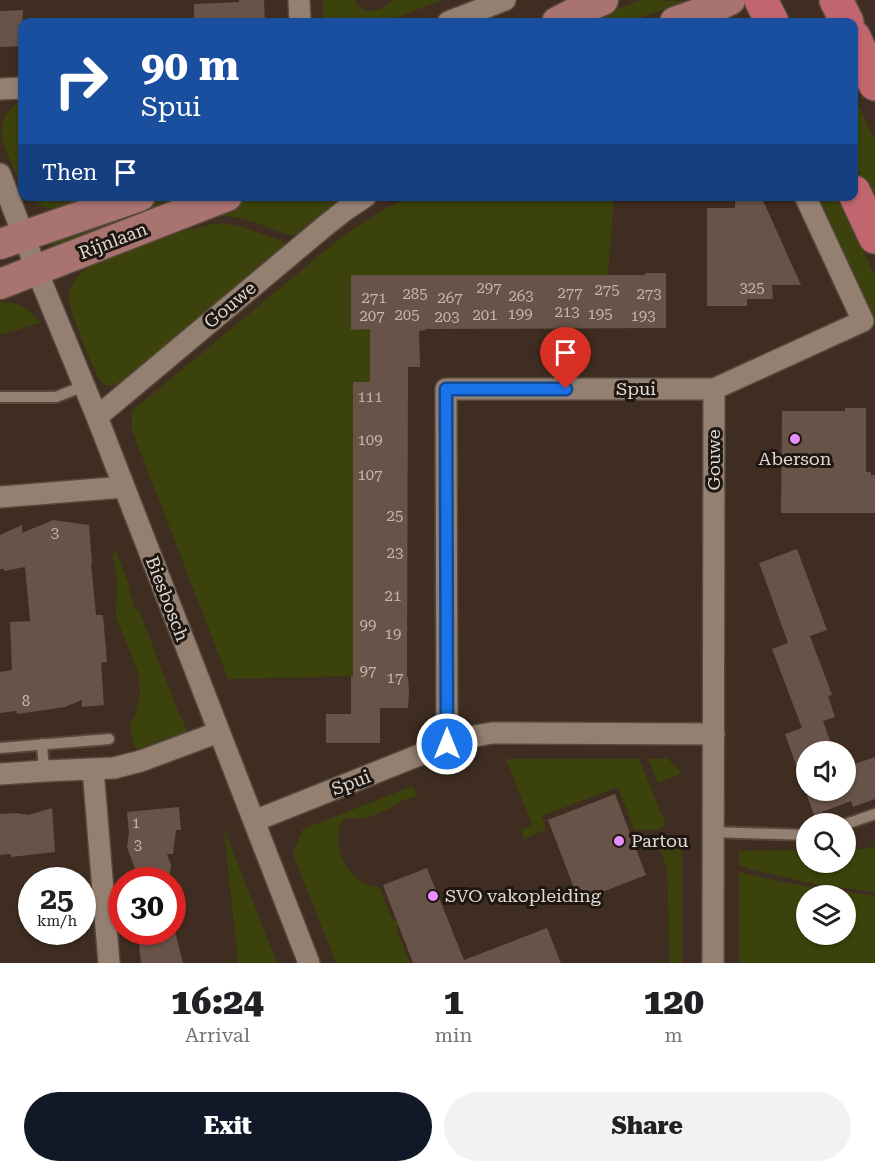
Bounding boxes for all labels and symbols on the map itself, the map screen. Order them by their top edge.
street label: Rijnlaan [76,218,150,263]
street label: Gouwe [200,277,260,332]
house number: 297 [476,279,502,297]
house number: 325 [739,279,765,297]
house number: 275 [594,281,620,299]
house number: 277 [557,284,583,302]
house number: 285 [402,285,428,303]
house number: 273 [636,285,662,303]
house number: 263 [508,287,534,305]
house number: 271 [361,289,387,307]
house number: 267 [437,289,463,307]
house number: 213 [554,303,580,321]
house number: 199 [507,305,533,323]
house number: 195 [587,305,613,323]
house number: 205 [394,306,420,324]
house number: 201 [472,306,498,324]
house number: 207 [359,307,385,325]
house number: 193 [630,307,656,325]
house number: 203 [434,308,460,326]
pin [540,327,591,389]
street label: Spui [616,378,656,399]
house number: 111 [357,388,383,406]
street label: Gouwe [703,429,724,491]
house number: 109 [357,431,383,449]
marker: Aberson [788,432,802,446]
place label: Aberson [759,448,832,469]
house number: 107 [357,466,383,484]
house number: 25 [387,507,403,525]
house number: 3 [51,524,59,542]
house number: 23 [387,544,403,562]
street label: Biesbosch [142,553,193,644]
house number: 21 [385,587,401,605]
house number: 99 [360,616,376,634]
house number: 19 [385,625,401,643]
house number: 97 [360,662,376,680]
house number: 17 [387,669,403,687]
house number: 8 [22,692,30,710]
position arrow [415,712,479,776]
street label: Spui [328,765,373,799]
house number: 1 [132,814,140,832]
place label: Partou [631,830,688,851]
marker: Partou [612,834,626,848]
house number: 3 [134,836,142,854]
speed limit sign: 30 [108,867,186,945]
place label: SVO vakopleiding [445,885,602,906]
marker: SVO vakopleiding [426,889,440,903]

